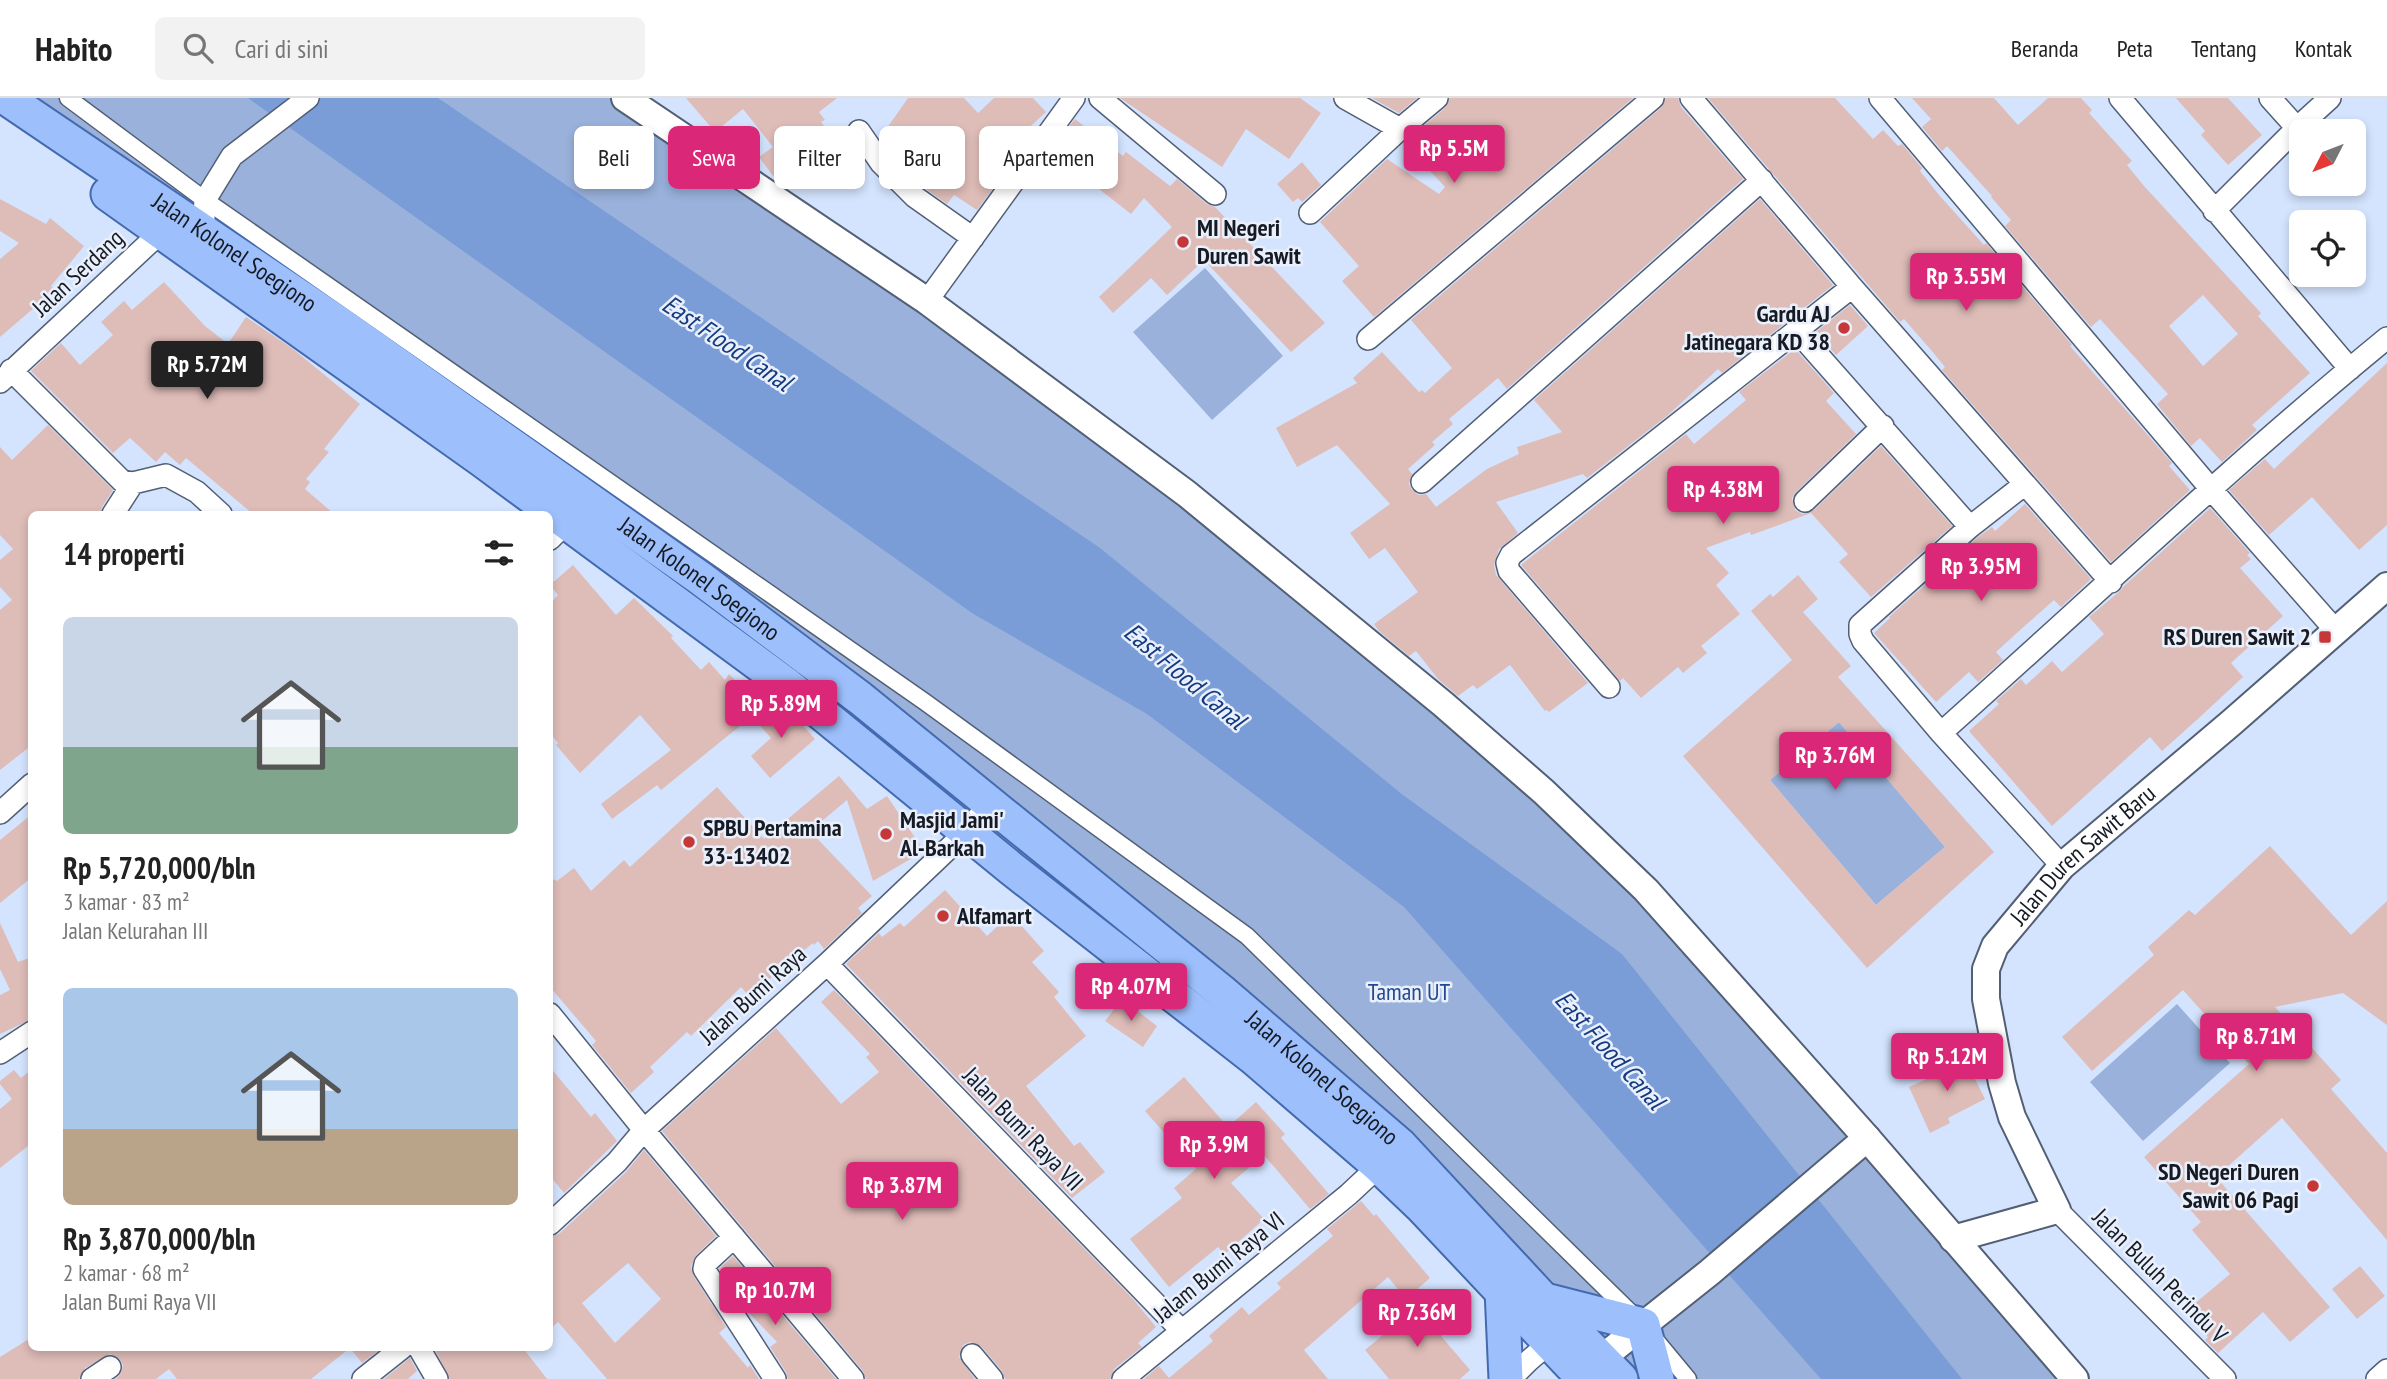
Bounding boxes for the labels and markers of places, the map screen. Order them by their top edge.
pin: Rp 5.5M [1389,126,1519,185]
place label: MI Negeri Duren Sawit [1197,212,1301,271]
marker: MI Negeri Duren Sawit [1175,234,1191,250]
pin: Rp 3.55M [1894,254,2038,313]
place label: Gardu AJ Jatinegara KD 38 [1683,298,1830,357]
marker: Gardu AJ Jatinegara KD 38 [1836,320,1852,336]
pin: Rp 5.72M [135,342,279,401]
pin: Rp 4.38M [1651,466,1795,526]
pin: Rp 3.95M [1909,544,2053,603]
place label: RS Duren Sawit 2 [2163,621,2311,652]
marker: RS Duren Sawit 2 [2317,629,2333,645]
pin: Rp 5.89M [709,680,853,740]
pin: Rp 3.76M [1763,732,1907,792]
place label: Masjid Jami' Al-Barkah [899,804,1004,863]
place label: SPBU Pertamina 33-13402 [703,812,842,871]
marker: Masjid Jami' Al-Barkah [878,826,894,842]
marker: SPBU Pertamina 33-13402 [681,834,697,850]
place label: Alfamart [956,900,1032,931]
marker: Alfamart [935,908,951,924]
pin: Rp 4.07M [1059,964,1203,1023]
pin: Rp 8.71M [2184,1014,2328,1073]
pin: Rp 5.12M [1875,1034,2019,1093]
pin: Rp 3.9M [1149,1122,1279,1181]
place label: SD Negeri Duren Sawit 06 Pagi [2158,1156,2299,1215]
pin: Rp 3.87M [830,1162,974,1222]
marker: SD Negeri Duren Sawit 06 Pagi [2305,1178,2321,1194]
pin: Rp 10.7M [703,1268,847,1327]
pin: Rp 7.36M [1345,1290,1489,1349]

